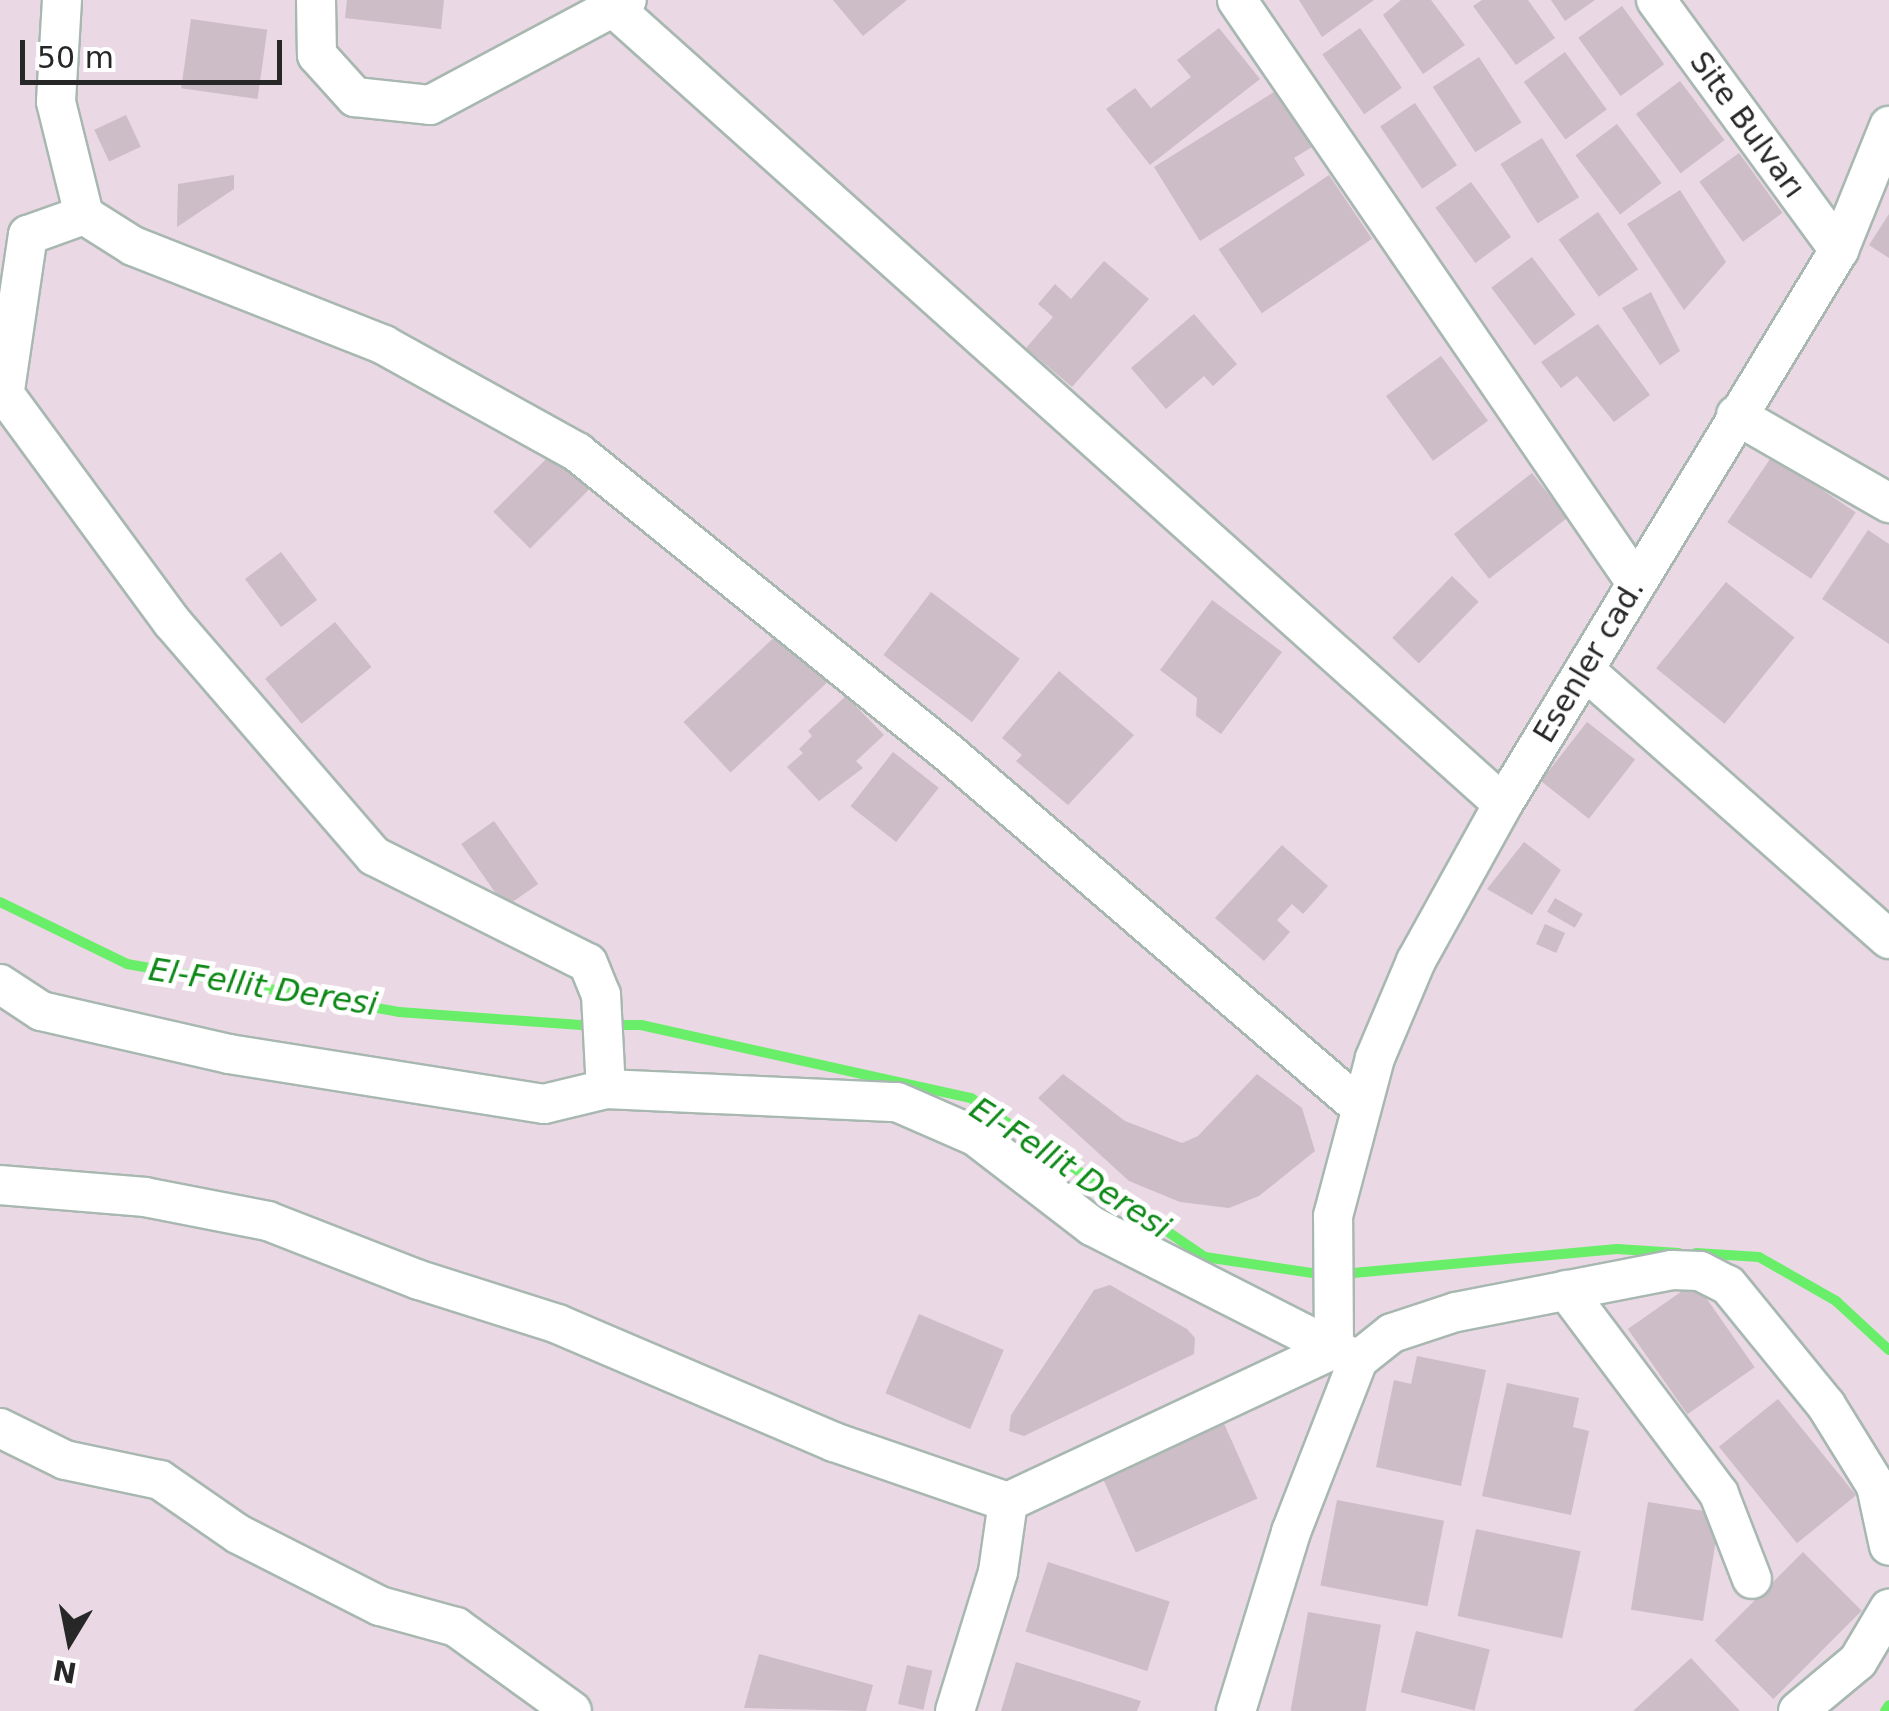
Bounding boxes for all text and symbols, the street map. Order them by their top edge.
scale bar [25,20,288,82]
text: 50 m [37,40,114,75]
street label: Site Bulvarı [1682,45,1812,205]
street label: Esenler cad. [1526,573,1652,749]
water label: El-Fellit Deresi [146,950,380,1024]
water label: El-Fellit Deresi [963,1089,1177,1247]
north arrow [20,1591,120,1691]
text: N [50,1653,79,1689]

